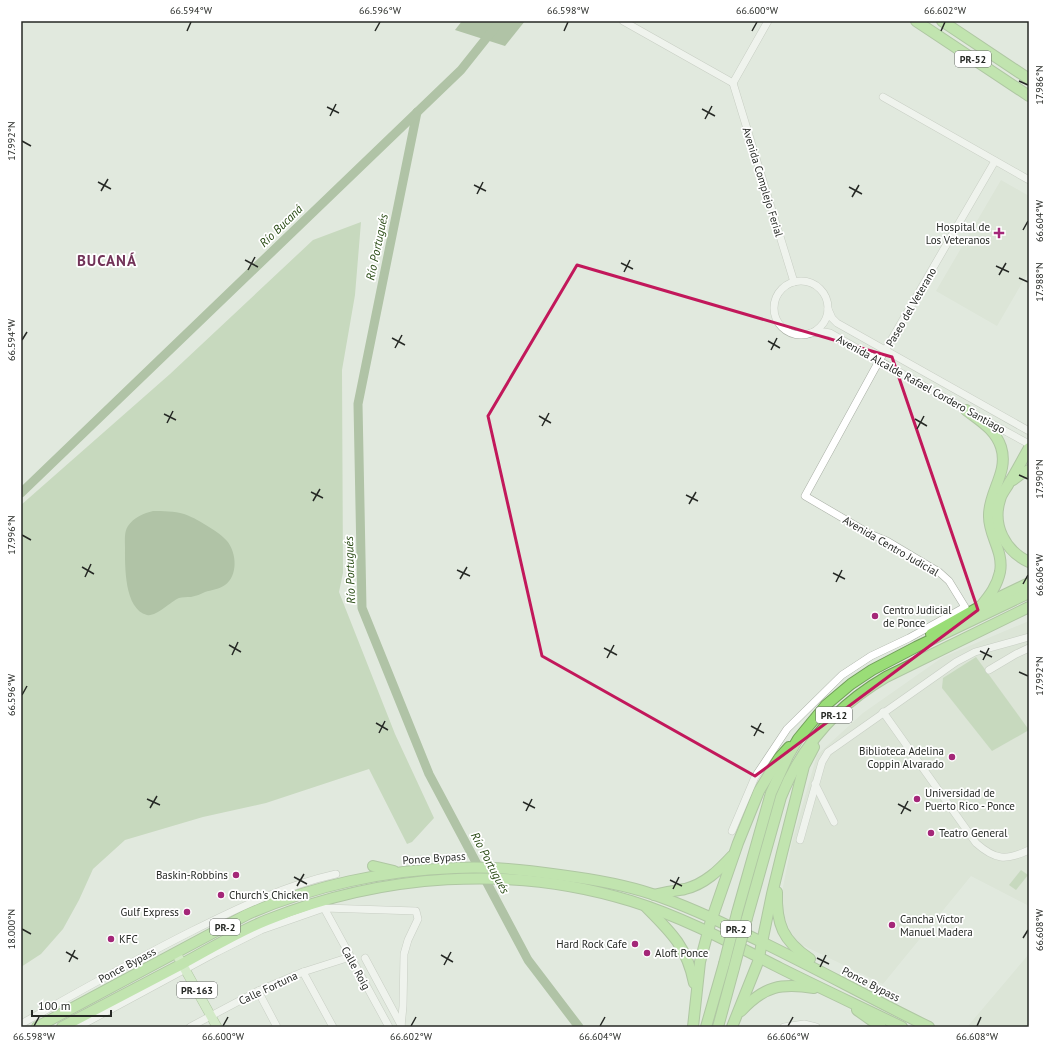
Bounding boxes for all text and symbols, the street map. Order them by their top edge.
text: 66.594°W [170,4,213,17]
text: 66.596°W [359,4,402,17]
text: 66.598°W [547,4,590,17]
text: 66.600°W [736,4,779,17]
text: 66.602°W [924,4,967,17]
road number: PR-52 [955,51,991,67]
text: 17.986°N [1033,65,1046,105]
text: 17.992°N [5,121,18,161]
street label: Avenida Complejo Ferial [740,125,787,239]
text: 66.604°W [1033,199,1046,242]
water label: Río Bucaná [256,201,306,250]
water label: Río Portugués [362,212,391,282]
place label: Hospital de Los Veteranos [926,220,990,247]
marker: Hospital de Los Veteranos [993,227,1005,239]
district label: BUCANÁ [77,251,137,270]
text: 17.988°N [1033,262,1046,302]
street label: Paseo del Veterano [883,265,939,349]
text: 66.594°W [5,318,18,361]
street label: Avenida Alcalde Rafael Cordero Santiago [834,332,1008,436]
text: 17.990°N [1033,459,1046,499]
street label: Avenida Centro Judicial [841,513,942,580]
text: 17.996°N [5,515,18,555]
water label: Río Portugués [341,536,358,604]
text: 66.606°W [1033,553,1046,596]
place label: Centro Judicial de Ponce [883,603,952,630]
marker: Centro Judicial de Ponce [870,611,880,621]
text: 17.992°N [1033,656,1046,696]
text: 66.596°W [5,673,18,716]
road number: PR-12 [816,707,852,723]
place label: Biblioteca Adelina Coppin Alvarado [859,744,944,771]
marker: Biblioteca Adelina Coppin Alvarado [947,752,957,762]
place label: Universidad de Puerto Rico - Ponce [925,786,1015,813]
marker: Universidad de Puerto Rico - Ponce [912,794,922,804]
place label: Teatro General [939,826,1008,840]
marker: Teatro General [926,828,936,838]
water label: Río Portugués [468,829,513,896]
street label: Ponce Bypass [402,849,466,867]
place label: Baskin-Robbins [156,868,228,882]
marker: Baskin-Robbins [231,870,241,880]
place label: Church's Chicken [229,888,308,902]
marker: Church's Chicken [216,890,226,900]
place label: Gulf Express [121,905,179,919]
marker: Gulf Express [182,907,192,917]
text: 66.608°W [1033,908,1046,951]
text: 18.000°N [5,909,18,949]
place label: Cancha Víctor Manuel Madera [900,912,973,939]
road number: PR-2 [210,919,240,935]
marker: Cancha Víctor Manuel Madera [887,920,897,930]
road number: PR-2 [721,921,751,937]
place label: KFC [119,932,138,946]
marker: KFC [106,934,116,944]
place label: Hard Rock Cafe [556,937,627,951]
marker: Hard Rock Cafe [630,939,640,949]
street label: Ponce Bypass [96,944,158,986]
street label: Calle Roig [338,944,374,992]
place label: Aloft Ponce [655,946,709,960]
marker: Aloft Ponce [642,948,652,958]
street label: Ponce Bypass [840,963,903,1005]
street label: Calle Fortuna [236,968,300,1008]
road number: PR-163 [177,982,217,998]
scale bar [32,992,111,1018]
text: 100 m [38,998,71,1013]
text: 66.598°W [13,1030,56,1043]
text: 66.600°W [202,1030,245,1043]
text: 66.602°W [390,1030,433,1043]
text: 66.604°W [579,1030,622,1043]
text: 66.606°W [767,1030,810,1043]
text: 66.608°W [956,1030,999,1043]

